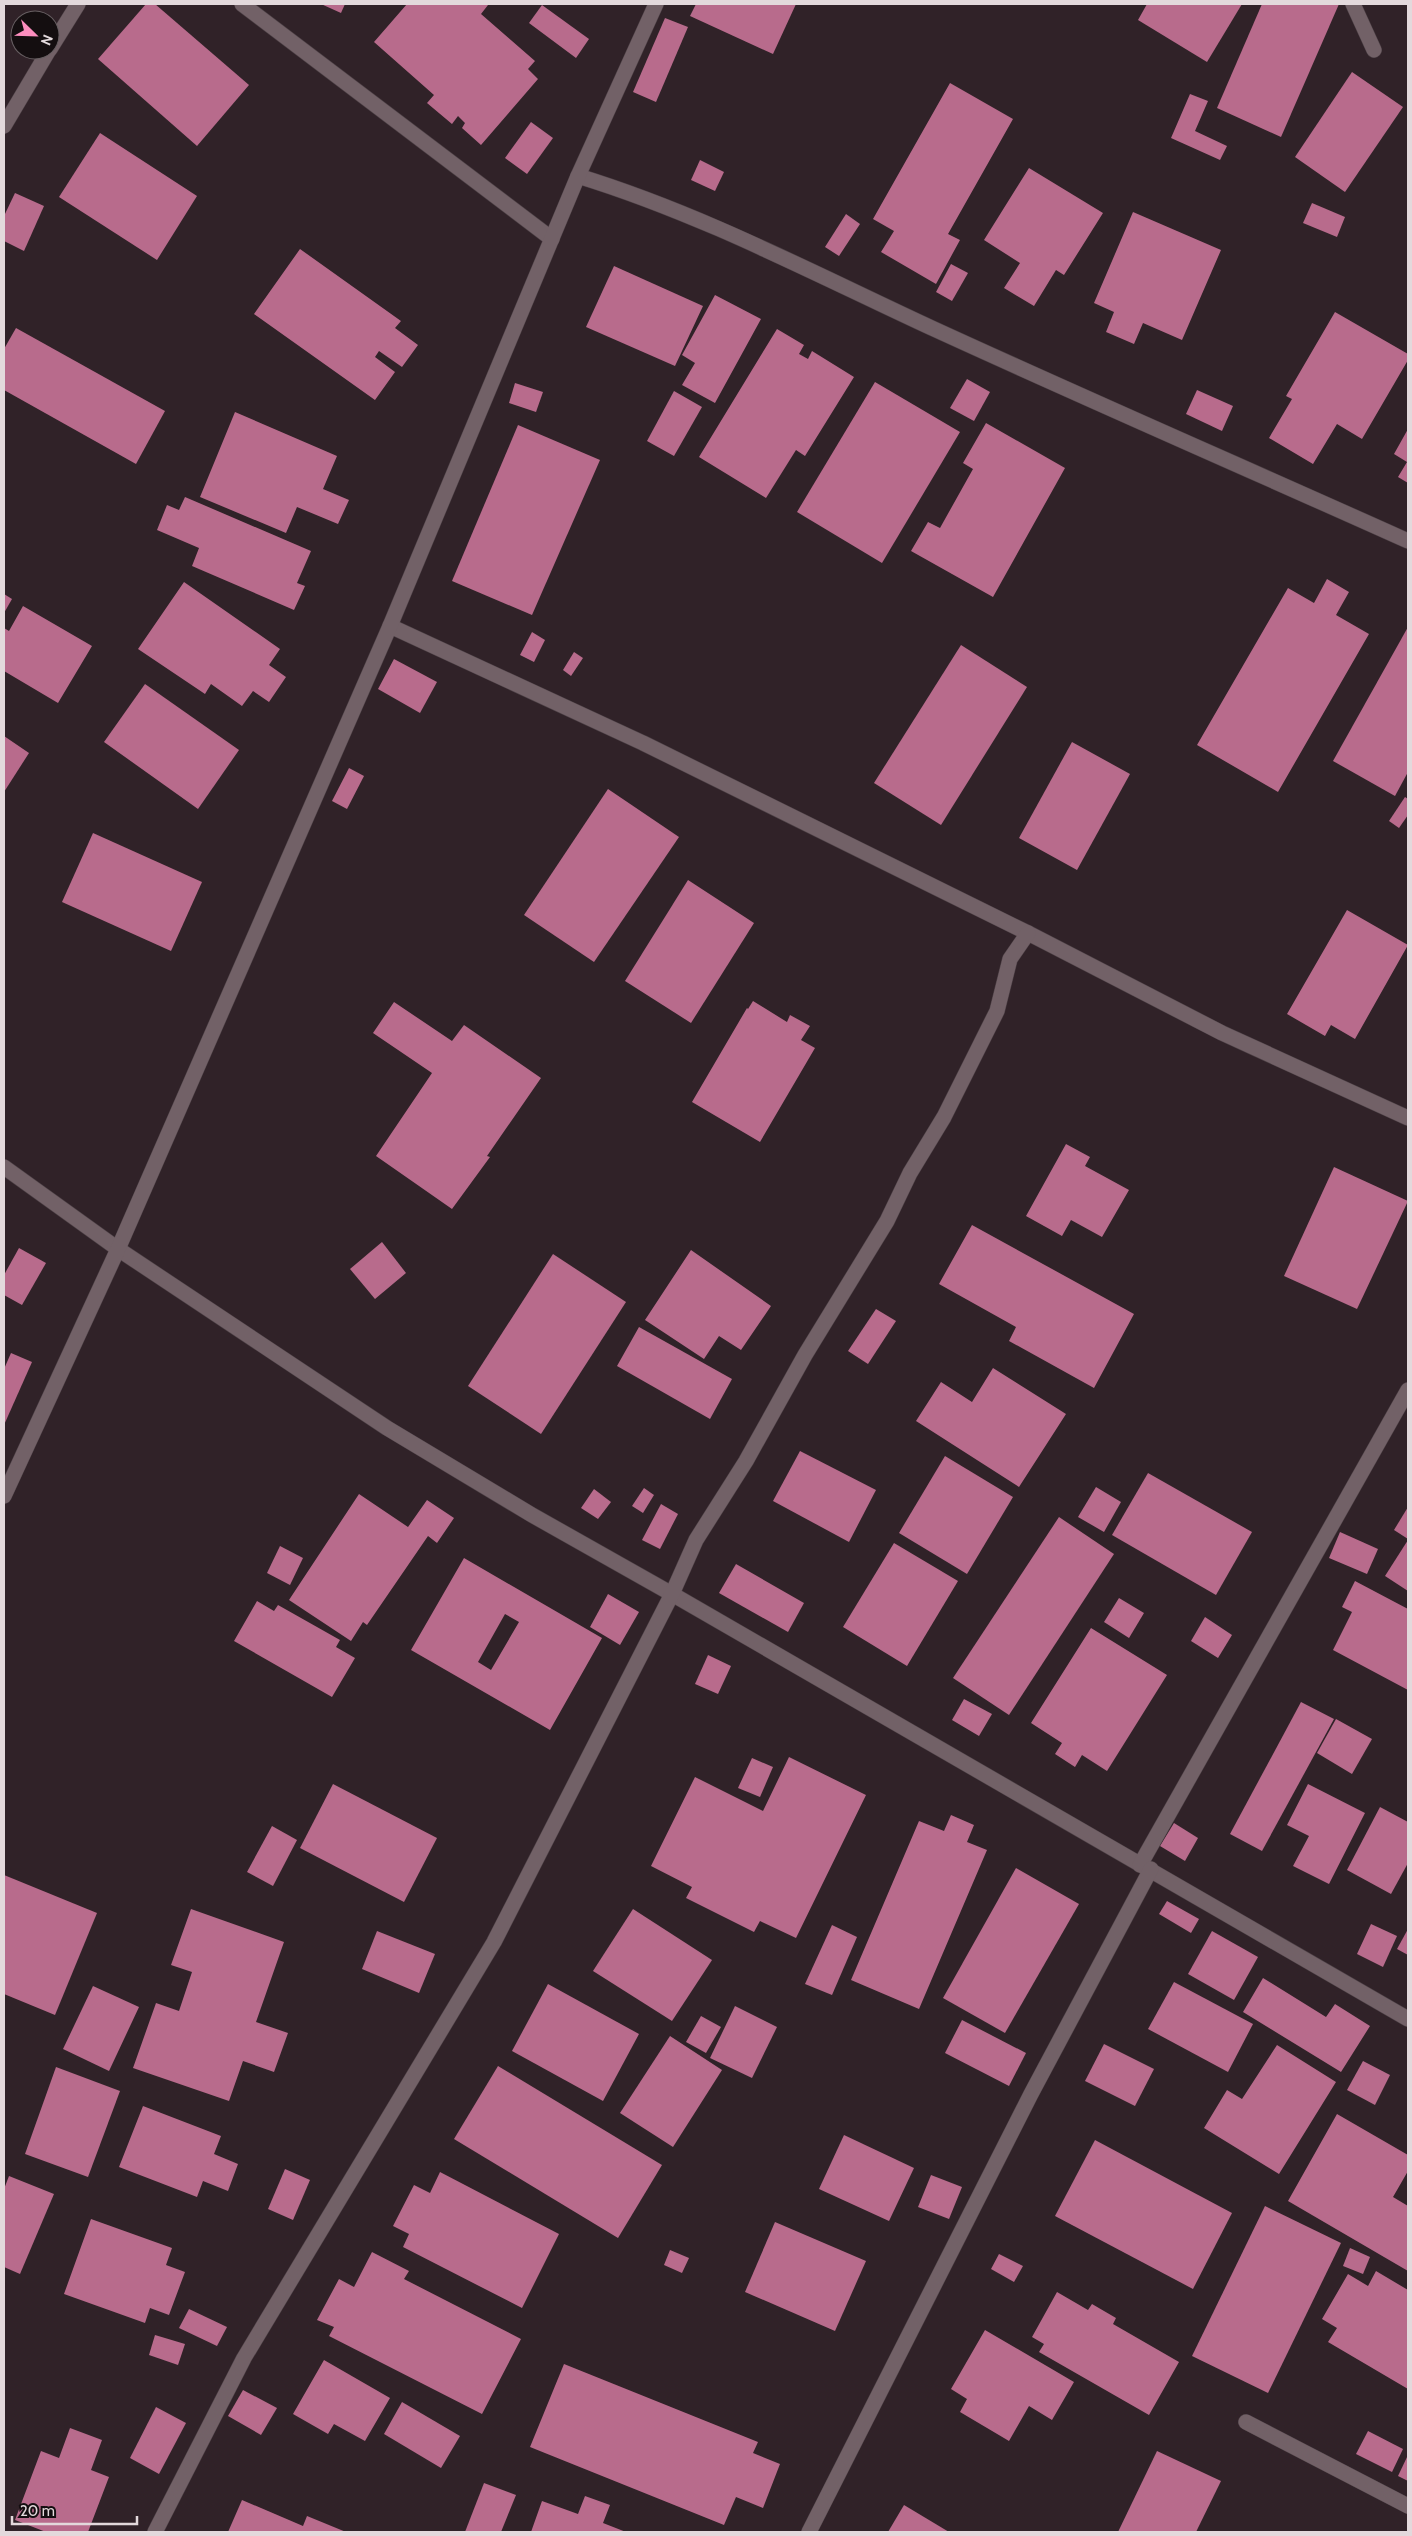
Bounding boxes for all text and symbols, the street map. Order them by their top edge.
north arrow [10,10,60,60]
text: N [37,32,57,48]
scale bar [12,2494,138,2526]
text: 20 m [20,2502,55,2520]

